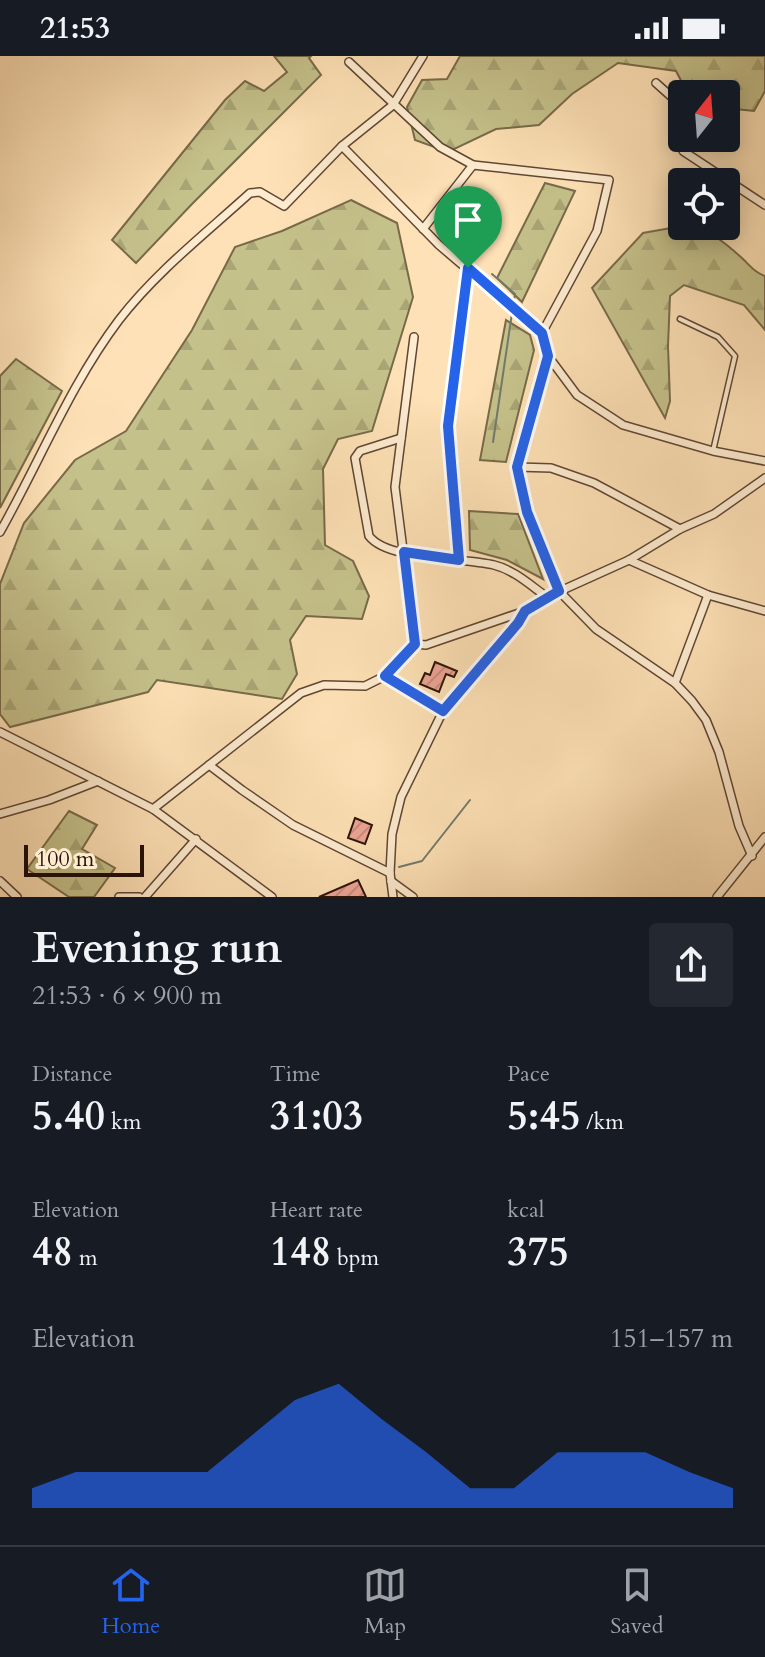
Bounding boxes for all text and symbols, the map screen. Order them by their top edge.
text: 21:53 [40,8,110,49]
north arrow [668,80,740,152]
map controls [668,80,740,240]
button: locate [668,168,740,240]
pin [434,186,502,268]
icon: arrive [446,198,490,242]
scale bar [24,841,144,877]
text: 100 m [36,844,94,874]
text: Evening run [32,918,282,978]
button: share [649,923,733,1007]
text: 21:53 · 6 × 900 m [32,978,222,1013]
text: Distance [32,1059,112,1089]
text: Time [270,1059,321,1089]
text: Pace [507,1059,550,1089]
text: 5.40 [32,1089,105,1144]
text: 31:03 [270,1089,363,1144]
text: 5:45 [507,1089,580,1144]
text: km [105,1107,141,1137]
text: /km [580,1107,624,1137]
text: Elevation [32,1195,119,1225]
text: Heart rate [270,1195,363,1225]
text: kcal [507,1195,544,1225]
text: 48 [32,1225,73,1280]
text: 148 [270,1225,331,1280]
text: 375 [507,1225,569,1280]
text: m [73,1243,98,1273]
text: bpm [331,1243,379,1273]
text: Elevation [32,1321,135,1356]
text: 151–157 m [610,1321,733,1356]
tab: Home [101,1563,160,1641]
tab: Map [363,1563,407,1641]
tab: Saved [610,1563,664,1641]

